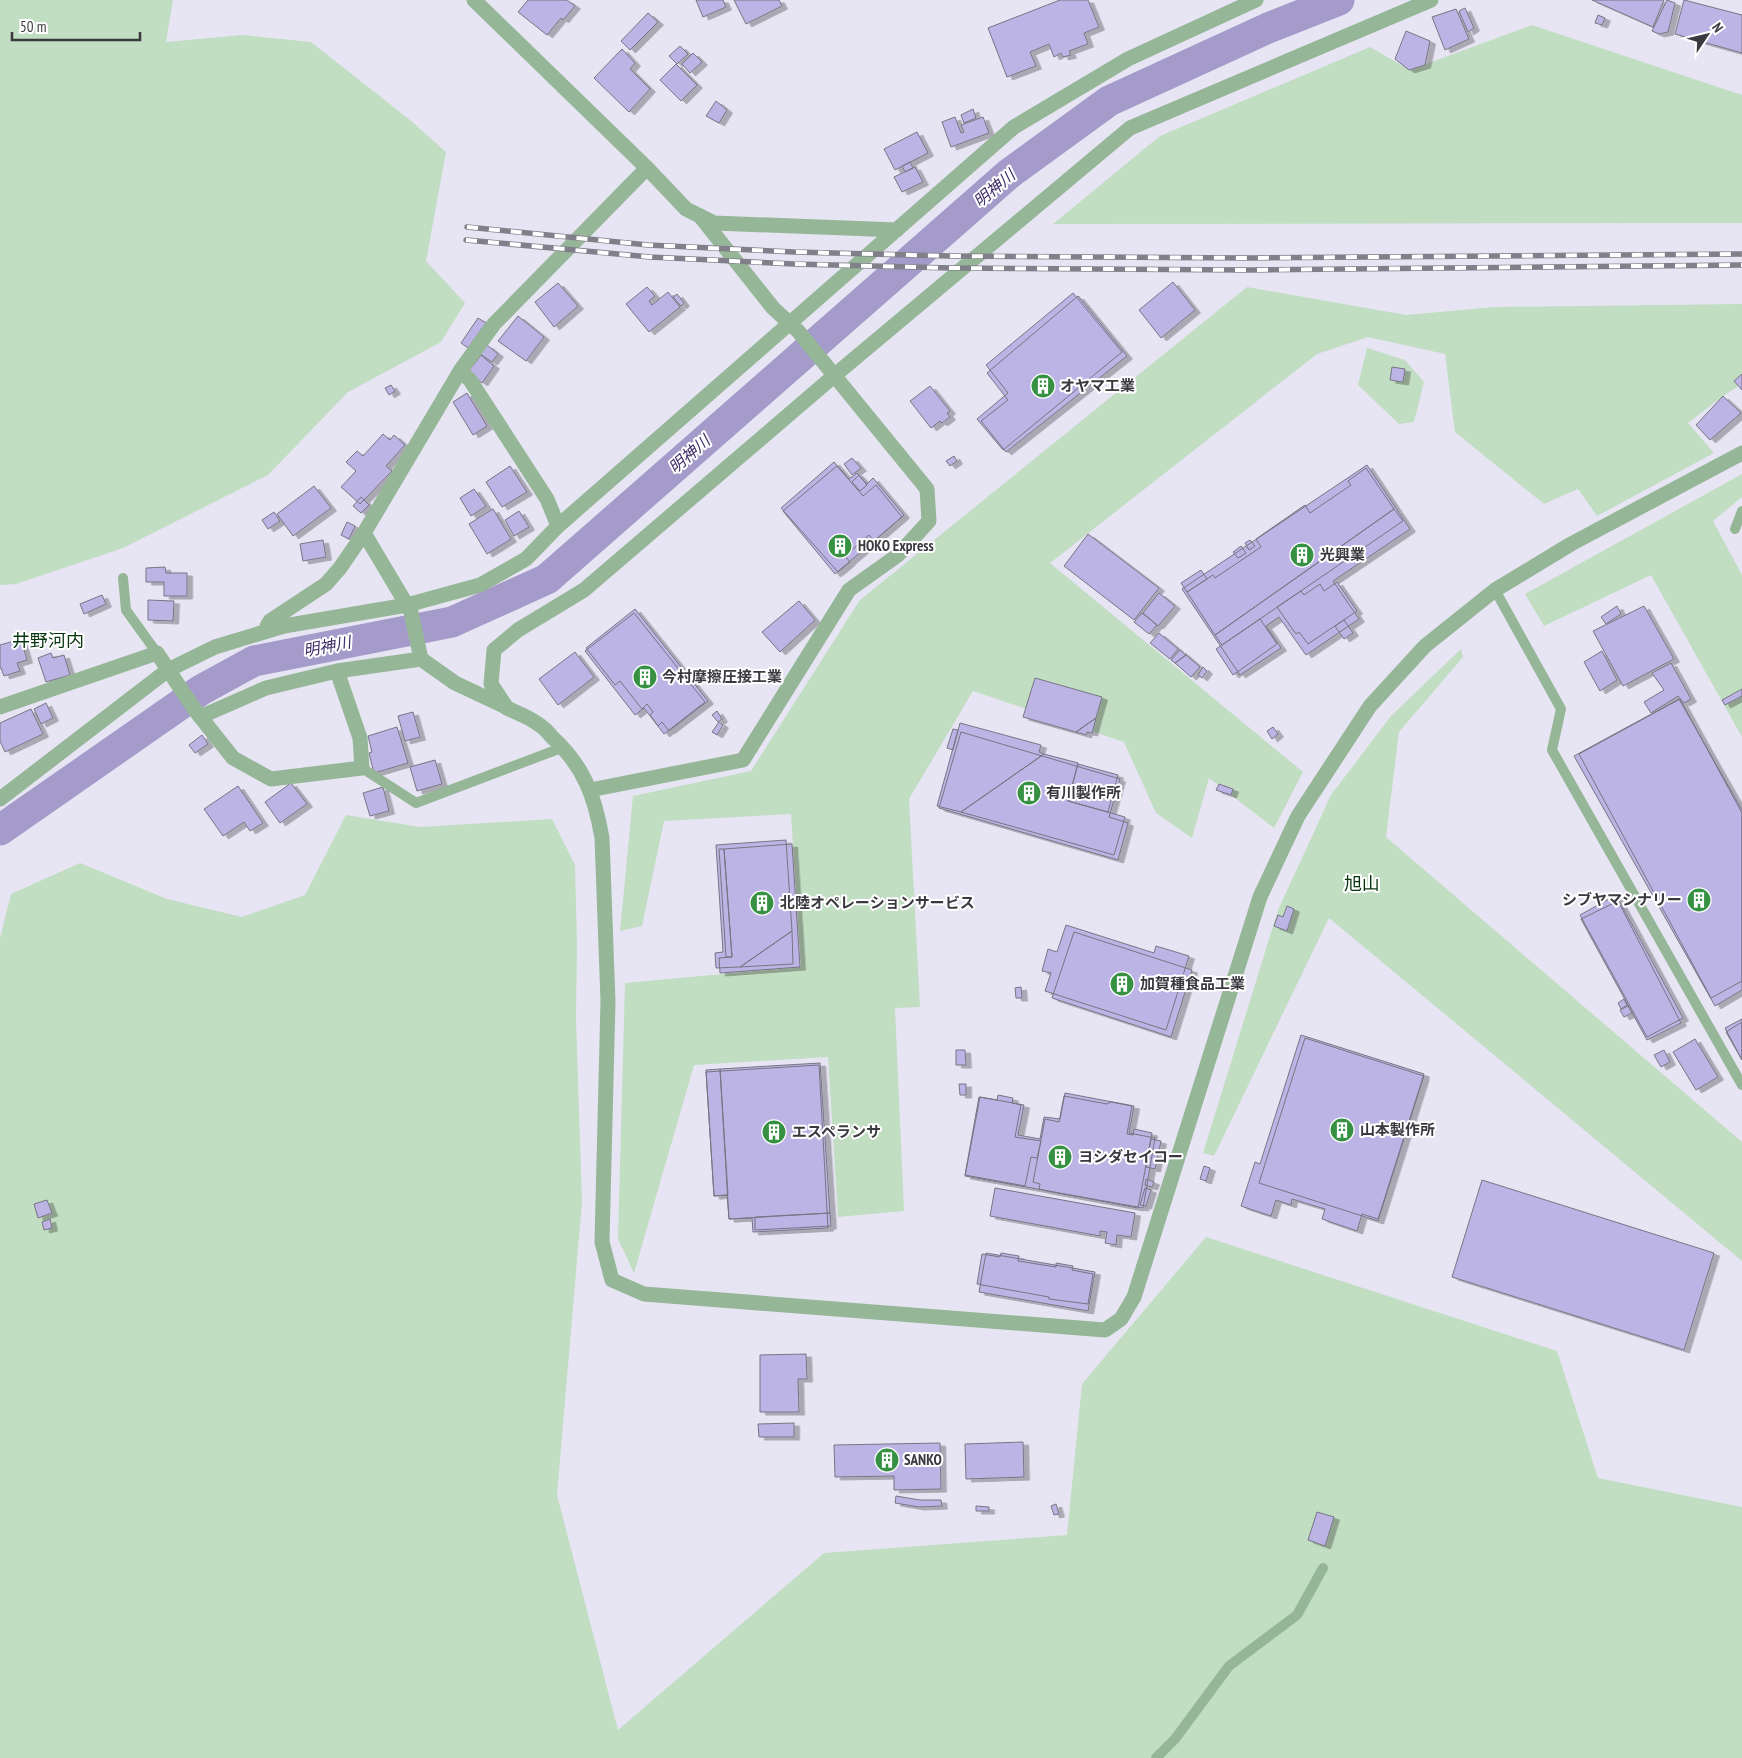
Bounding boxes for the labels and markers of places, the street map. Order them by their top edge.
building icon: オヤマ工業 [1030,373,1056,399]
place label: オヤマ工業 [1060,376,1135,395]
building icon: HOKO Express [827,533,853,559]
place label: HOKO Express [858,536,934,555]
building icon: 光興業 [1289,542,1315,568]
place label: 光興業 [1320,545,1365,564]
building icon: 今村摩擦圧接工業 [632,664,658,690]
place label: 今村摩擦圧接工業 [662,667,782,686]
building icon: 有川製作所 [1016,780,1042,806]
place label: 有川製作所 [1046,783,1121,802]
building icon: シブヤマシナリー [1686,887,1712,913]
building icon: 北陸オペレーションサービス [749,890,775,916]
place label: シブヤマシナリー [1562,890,1682,909]
place label: 北陸オペレーションサービス [780,893,975,912]
building icon: 加賀種食品工業 [1109,971,1135,997]
place label: 加賀種食品工業 [1140,974,1245,993]
building icon: 山本製作所 [1329,1117,1355,1143]
building icon: エスペランサ [761,1119,787,1145]
place label: 山本製作所 [1360,1120,1435,1139]
place label: エスペランサ [792,1122,881,1141]
building icon: ヨシダセイコー [1047,1144,1073,1170]
place label: ヨシダセイコー [1078,1147,1183,1166]
building icon: SANKO [874,1447,900,1473]
place label: SANKO [904,1450,942,1469]

